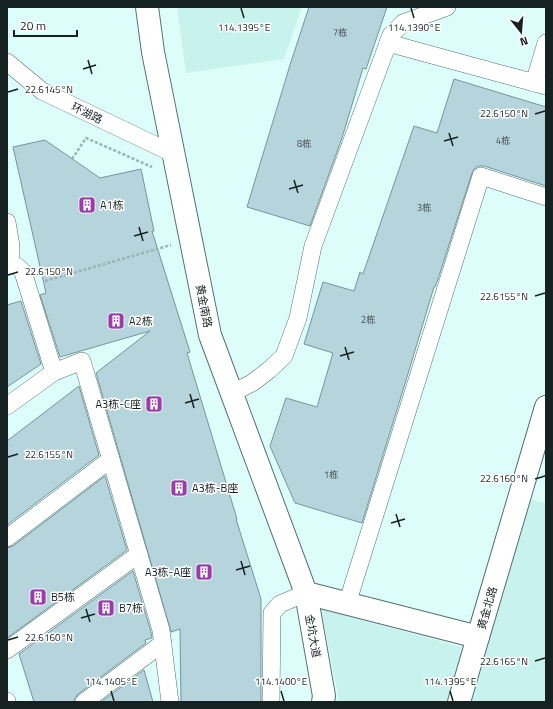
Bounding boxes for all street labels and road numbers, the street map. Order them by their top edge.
street label: 环湖路 [69,99,105,127]
street label: 黄金南路 [192,283,216,329]
street label: 黄金北路 [473,585,501,631]
street label: 金坑大道 [301,613,325,659]

